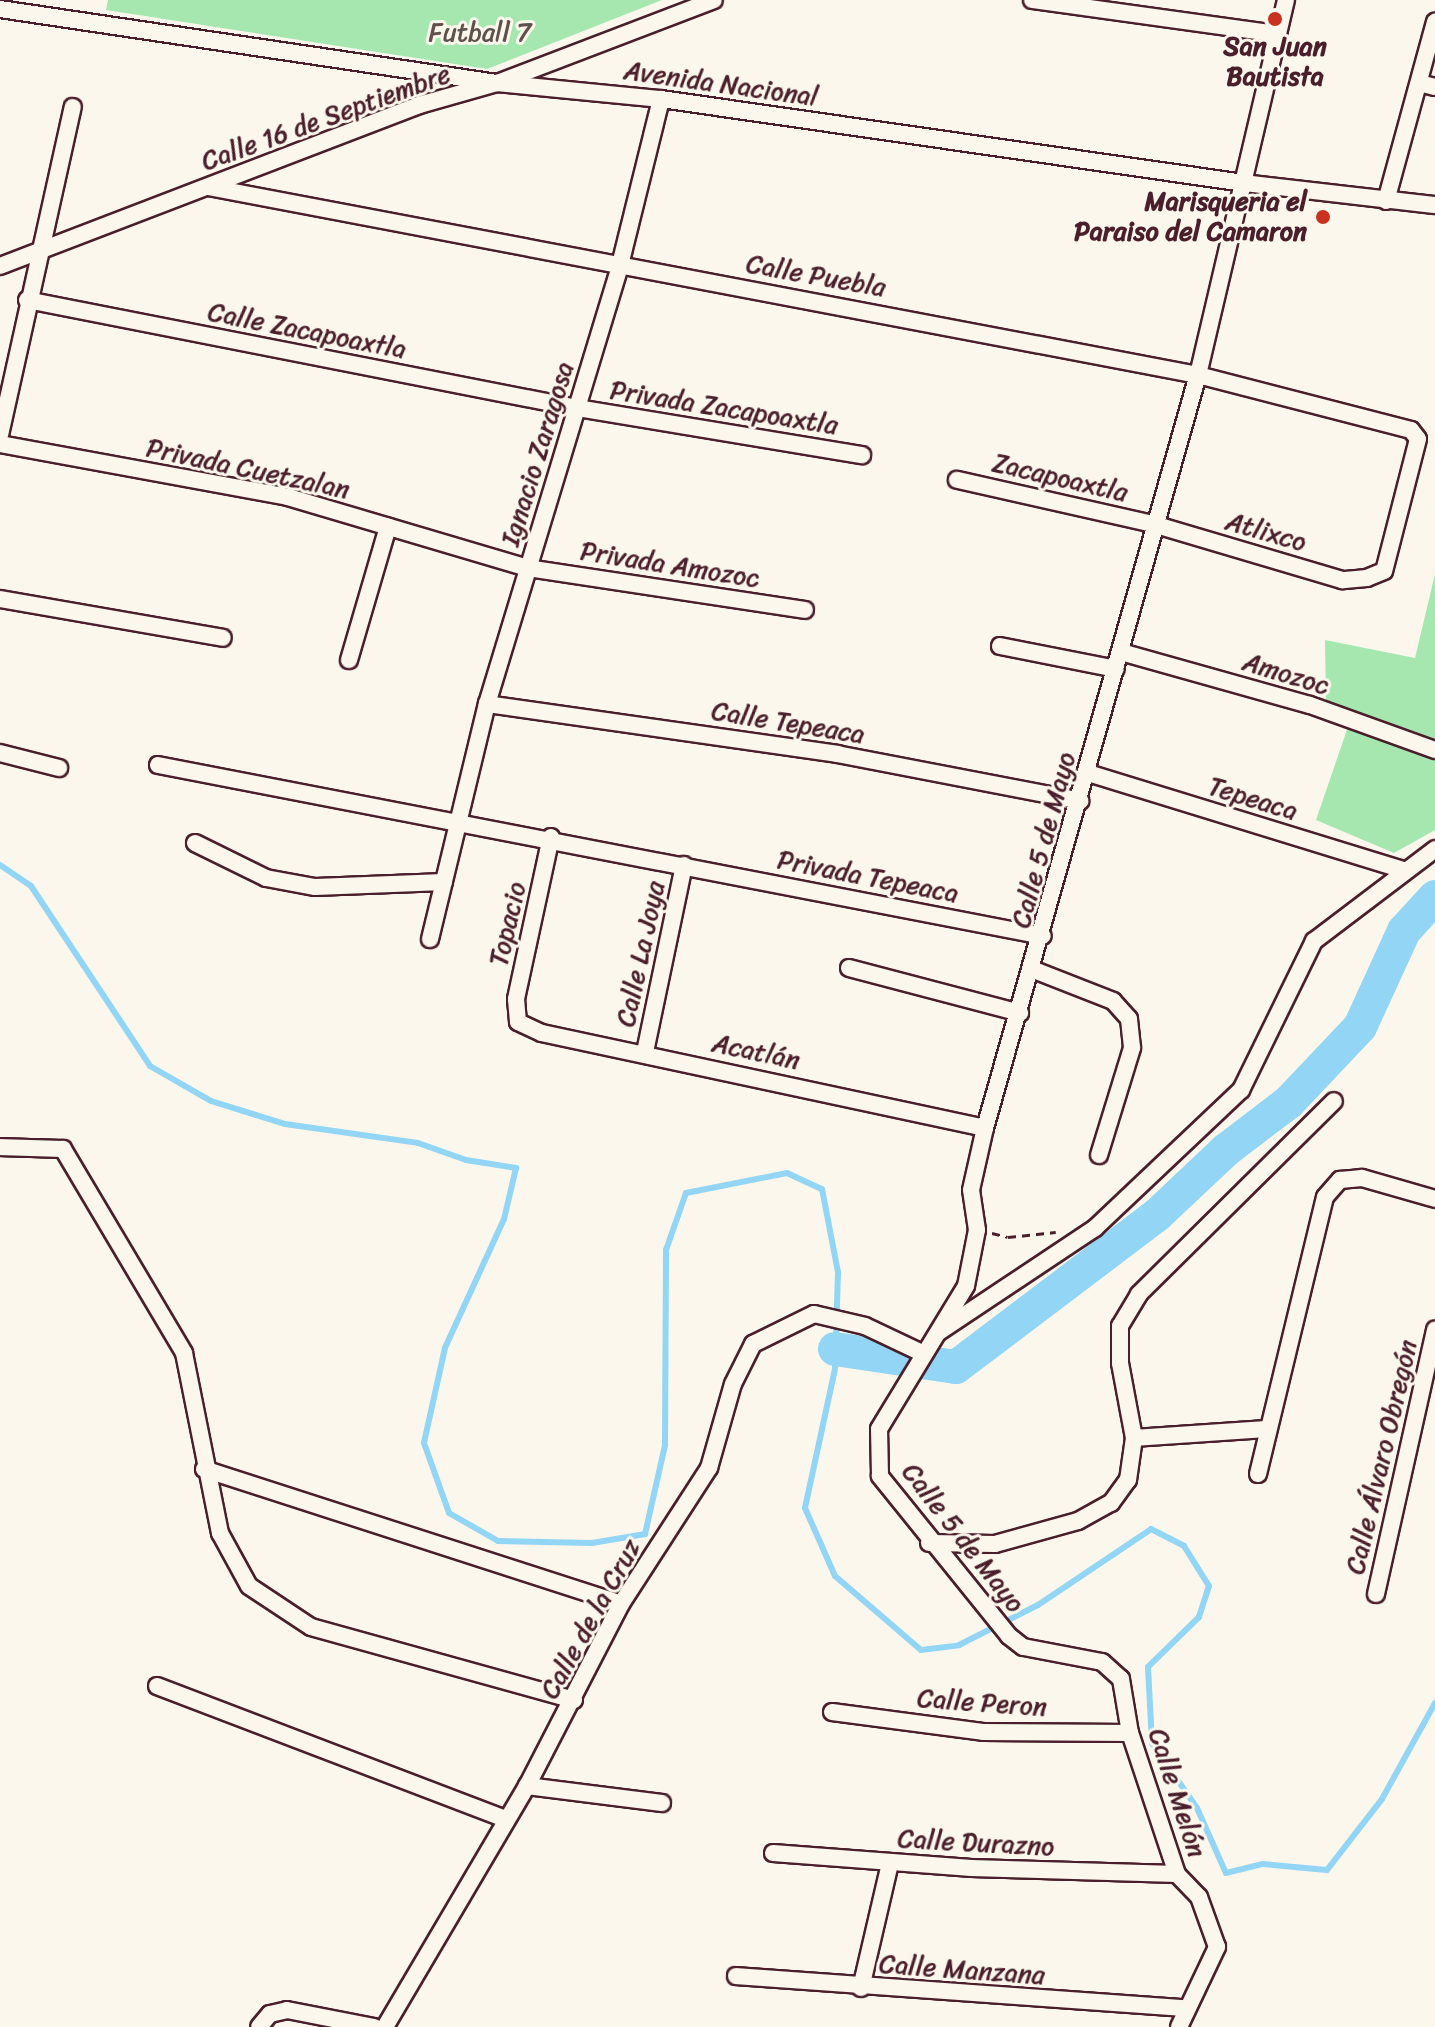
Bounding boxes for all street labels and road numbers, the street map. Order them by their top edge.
street label: Avenida Nacional [622,55,820,113]
street label: Calle 16 de Septiembre [197,58,455,178]
street label: Calle Puebla [743,248,889,304]
street label: Calle Zacapoaxtla [205,296,409,366]
street label: Ignacio Zaragosa [495,358,581,550]
street label: Privada Zacapoaxtla [608,375,840,441]
street label: Privada Cuetzalan [143,432,353,506]
street label: Zacapoaxtla [989,447,1131,509]
street label: Atlixco [1222,506,1310,558]
street label: Privada Amozoc [578,535,762,595]
street label: Amozoc [1239,646,1333,702]
street label: Calle Tepeaca [709,695,867,751]
street label: Calle 5 de Mayo [1005,748,1083,932]
street label: Tepeaca [1205,771,1301,827]
street label: Privada Tepeaca [775,844,961,910]
street label: Calle La Joya [610,878,672,1030]
street label: Topacio [483,879,533,969]
street label: Acatlán [709,1027,803,1077]
street label: Calle Álvaro Obregón [1340,1337,1424,1577]
street label: Calle 5 de Mayo [895,1457,1031,1619]
street label: Calle de la Cruz [534,1533,648,1705]
street label: Calle Peron [915,1683,1049,1723]
street label: Calle Melón [1142,1725,1212,1861]
street label: Calle Durazno [897,1823,1055,1863]
street label: Calle Manzana [879,1949,1045,1991]

